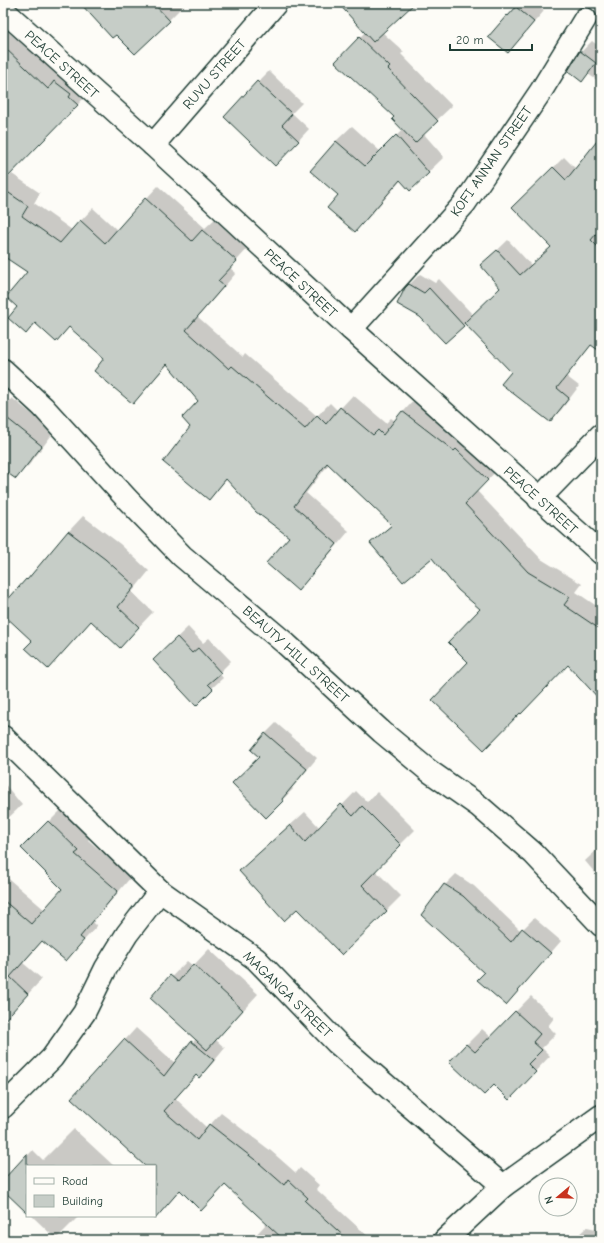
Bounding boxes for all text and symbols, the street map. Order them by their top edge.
scale bar [450,26,532,52]
street label: PEACE STREET [21,27,103,102]
text: 20 m [456,33,484,47]
street label: RUVU STREET [179,35,250,113]
street label: KOFI ANNAN STREET [447,102,536,220]
street label: PEACE STREET [261,245,341,322]
street label: PEACE STREET [500,463,582,538]
street label: BEAUTY HILL STREET [239,602,353,707]
street label: MAGANGA STREET [239,947,336,1042]
legend [26,1165,156,1217]
text: Road [62,1174,88,1188]
north arrow [538,1177,578,1217]
text: Building [62,1194,103,1208]
text: N [542,1195,556,1206]

